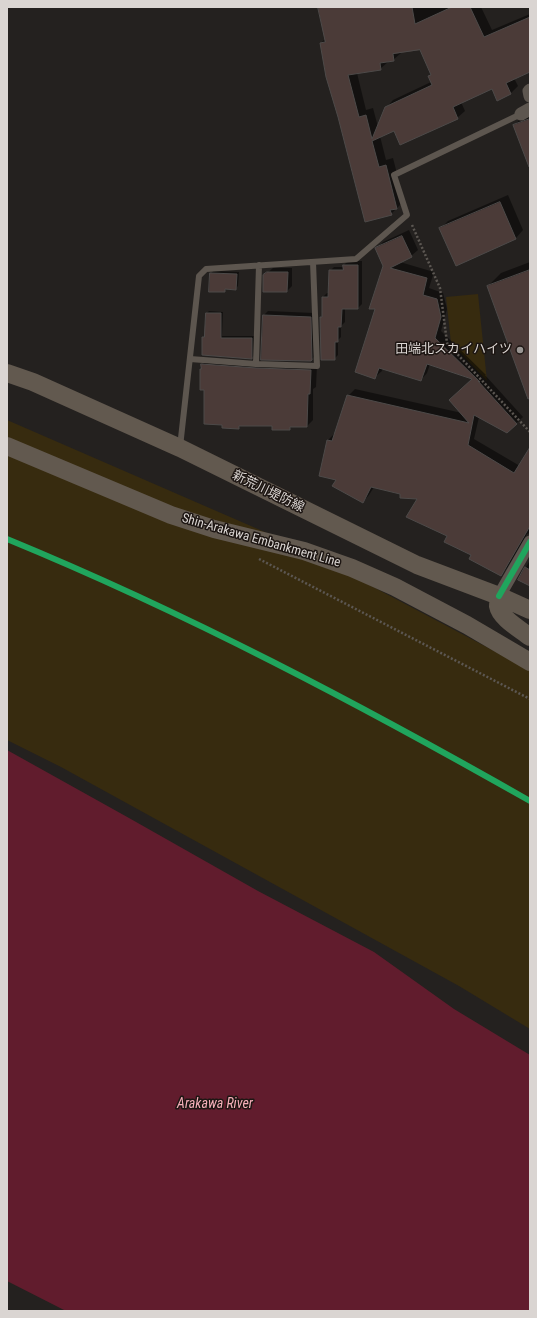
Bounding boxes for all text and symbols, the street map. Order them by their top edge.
place label: 田端北スカイハイツ [395,342,512,358]
marker: 田端北スカイハイツ [515,345,525,355]
street label: 新荒川堤防線 [230,468,306,516]
street label: Shin-Arakawa Embankment Line [180,511,342,571]
water label: Arakawa River [177,1096,253,1112]

